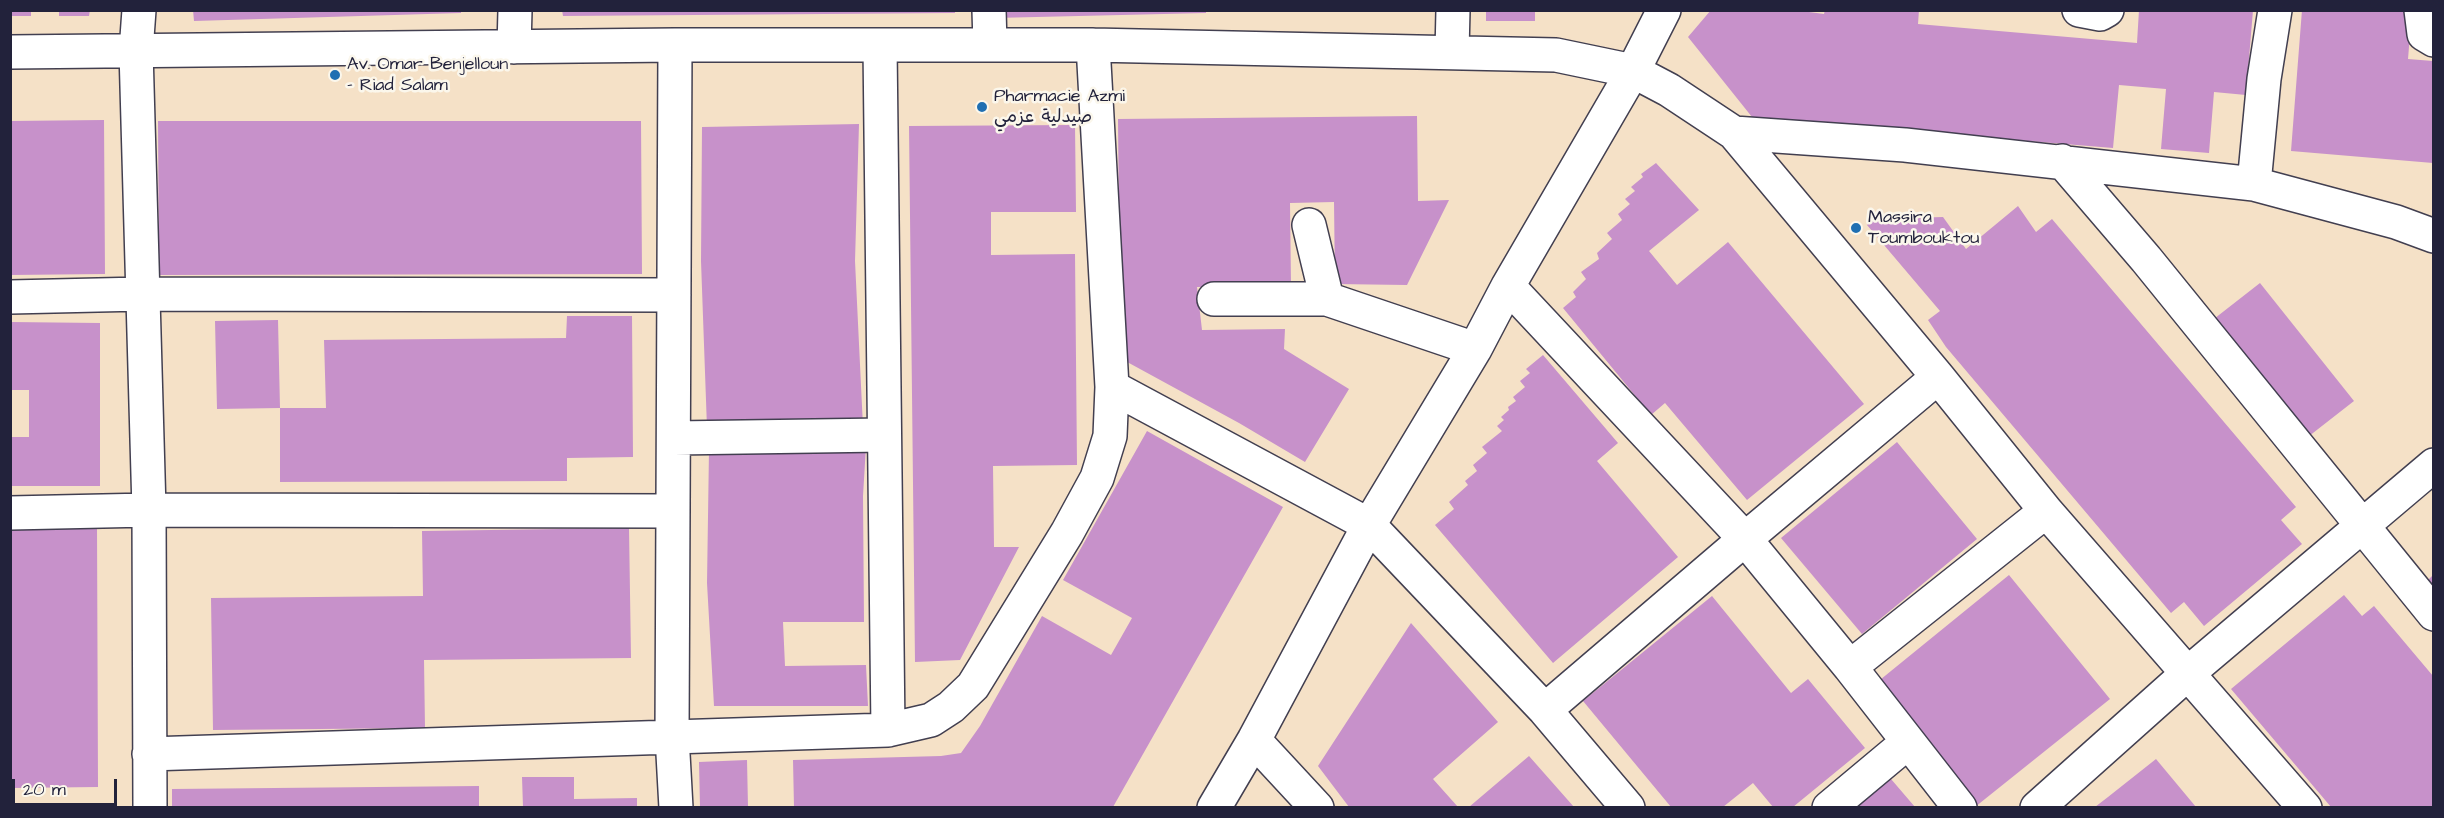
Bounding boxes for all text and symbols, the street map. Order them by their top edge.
place label: Av. Omar Benjelloun - Riad Salam [347,54,508,97]
marker: Av. Omar Benjelloun - Riad Salam [328,68,342,82]
place label: Pharmacie Azmi صيدلية عزمي [994,86,1125,128]
marker: Pharmacie Azmi صيدلية عزمي [975,100,989,114]
place label: Massira Toumbouktou [1868,207,1979,250]
marker: Massira Toumbouktou [1849,221,1863,235]
scale bar [15,767,120,805]
text: 20 m [23,777,66,802]

